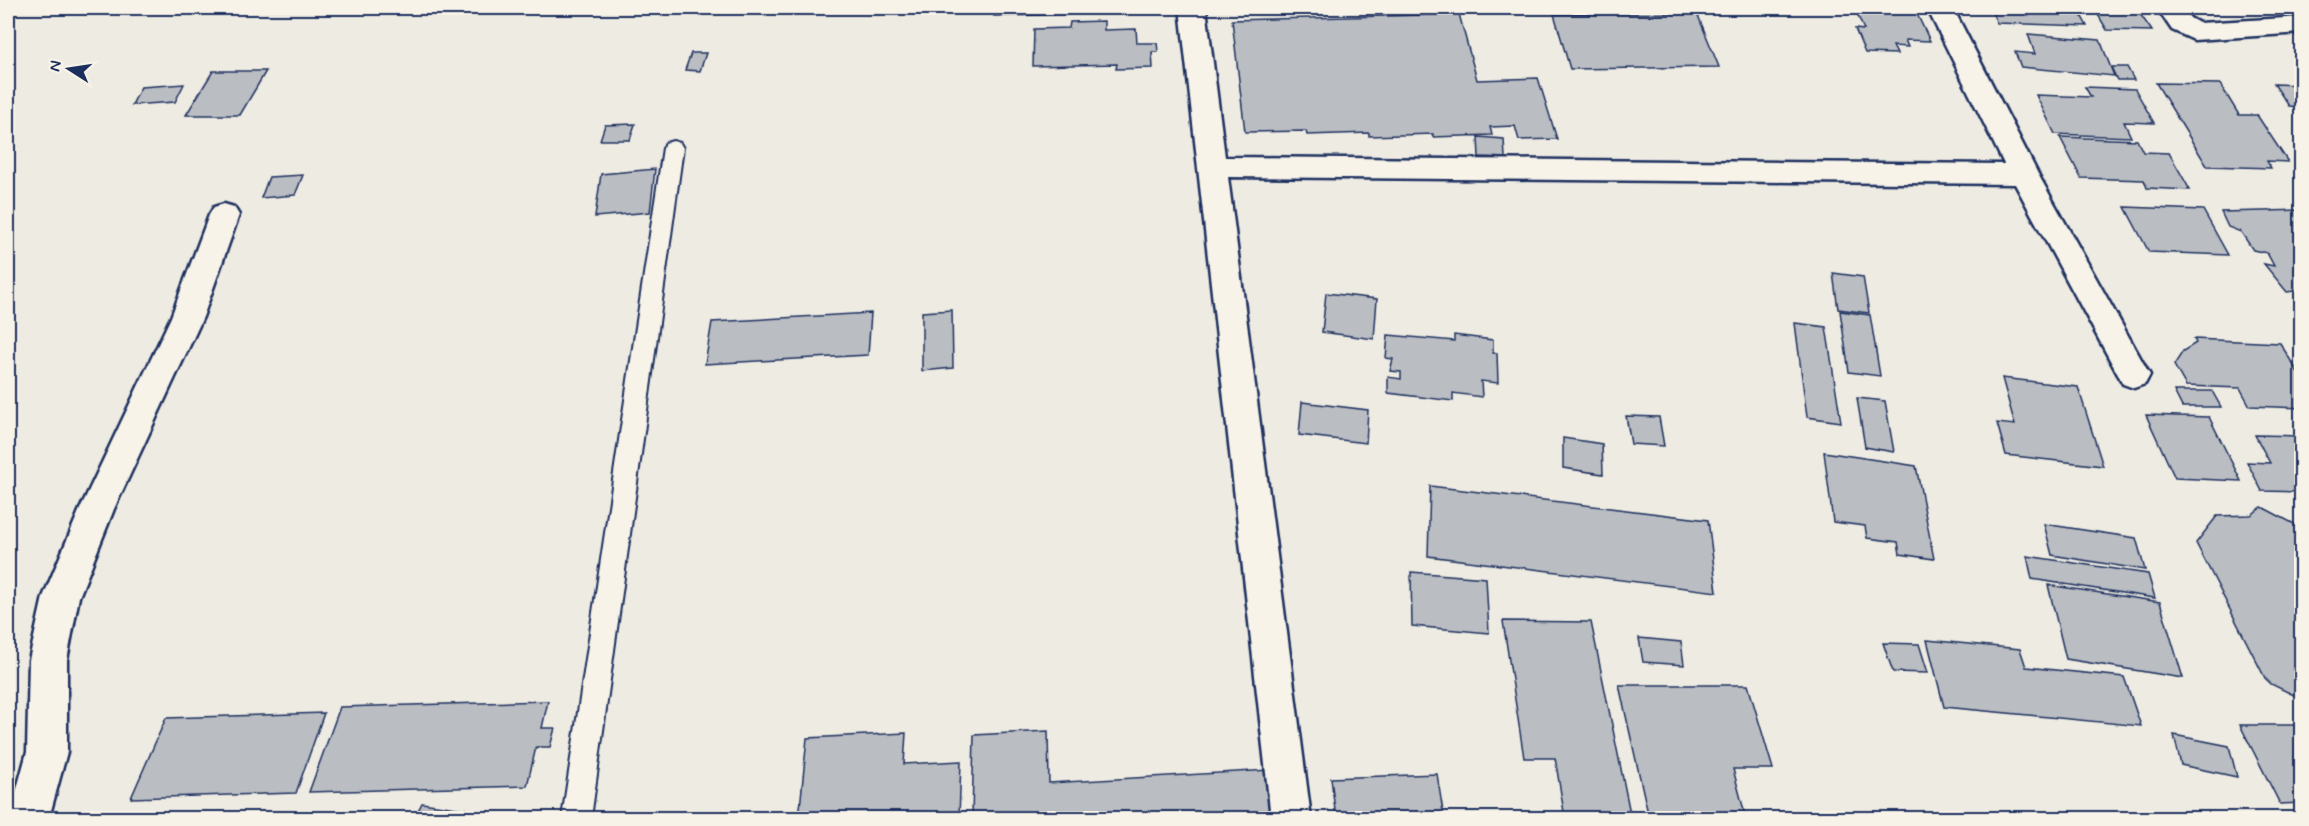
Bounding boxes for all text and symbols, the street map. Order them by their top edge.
north arrow [39,39,99,99]
text: N [44,59,67,74]

